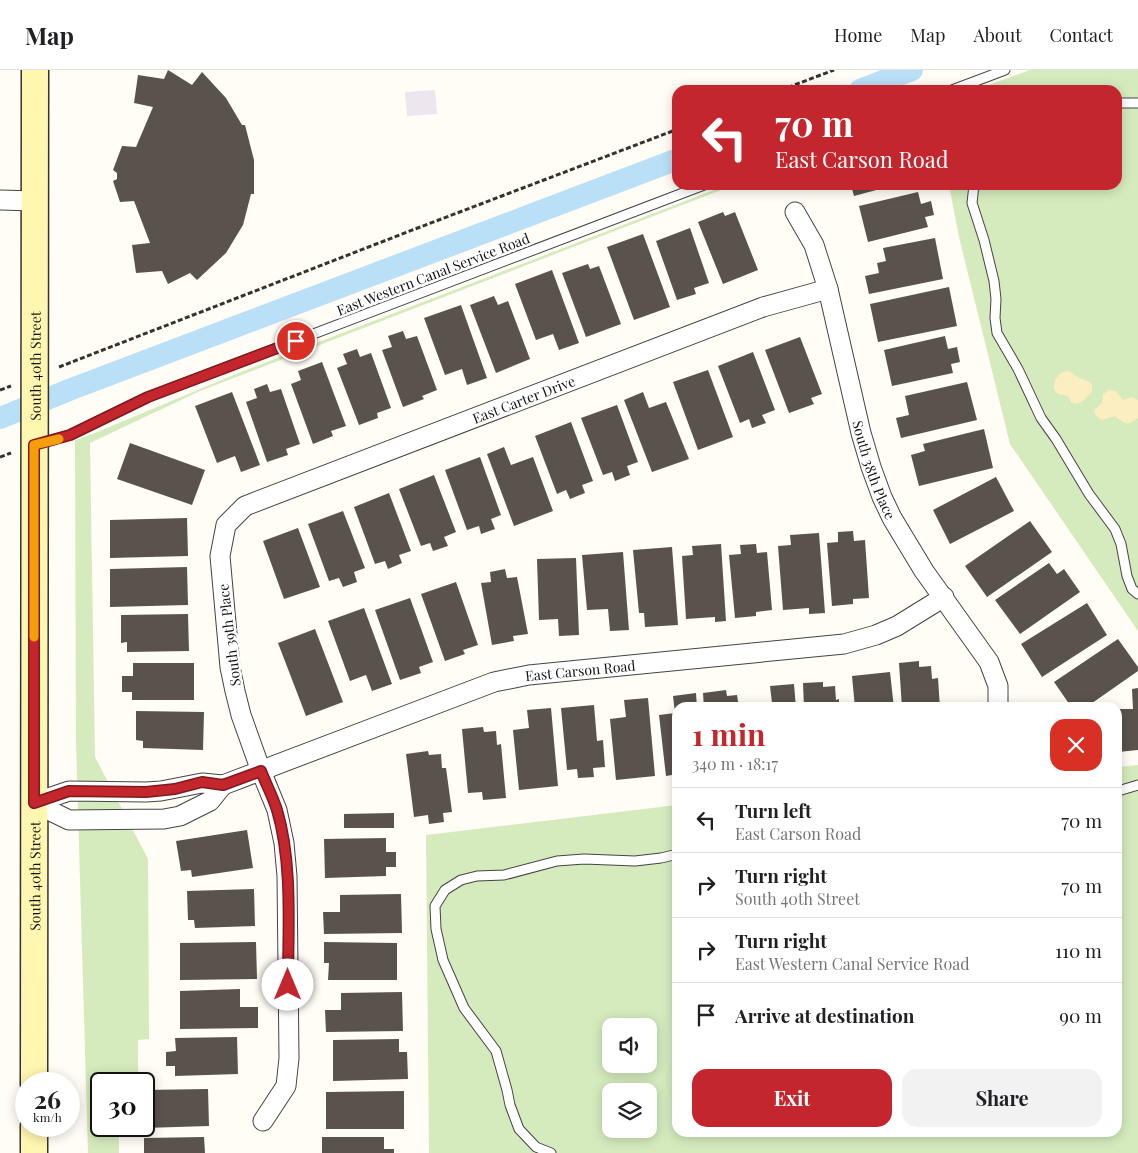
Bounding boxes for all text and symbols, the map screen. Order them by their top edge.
text: Map [25,19,74,51]
text: Home [834,23,882,47]
text: Map [910,23,945,47]
text: About [973,23,1022,47]
text: Contact [1050,23,1113,47]
text: 70 m [775,99,853,146]
icon: left [692,105,757,170]
text: East Carson Road [775,144,949,174]
street label: East Western Canal Service Road [334,228,532,320]
street label: South 40th Street [25,310,44,421]
pin [275,320,317,362]
icon: arrive [282,327,310,355]
street label: East Carter Drive [469,371,578,427]
street label: South 38th Place [849,419,901,522]
street label: South 39th Place [213,583,245,687]
street label: East Carson Road [524,655,636,685]
text: 1 min [692,714,766,754]
button: close [1050,719,1102,771]
text: 340 m · 18:17 [692,753,778,774]
text: Turn left [735,797,812,823]
icon: left [692,806,720,834]
text: 70 m [1061,807,1102,833]
street label: South 40th Street [25,820,44,931]
text: East Carson Road [735,823,861,844]
text: Turn right [735,862,827,888]
icon: right [692,871,720,899]
text: 70 m [1061,872,1102,898]
text: South 40th Street [735,888,860,909]
text: Turn right [735,927,827,953]
icon: right [692,936,720,964]
text: 110 m [1055,937,1102,963]
text: East Western Canal Service Road [735,953,969,974]
position arrow [261,958,313,1010]
icon: arrive [692,1001,720,1029]
text: Arrive at destination [735,1002,915,1028]
text: 90 m [1059,1002,1102,1028]
map controls [602,1018,657,1138]
button: sound [602,1018,657,1073]
button: Exit [692,1069,892,1127]
button: Share [902,1069,1102,1127]
speed limit sign: 30 [90,1072,155,1137]
text: 26 [34,1082,61,1115]
button: layers [602,1083,657,1138]
text: km/h [33,1109,62,1125]

